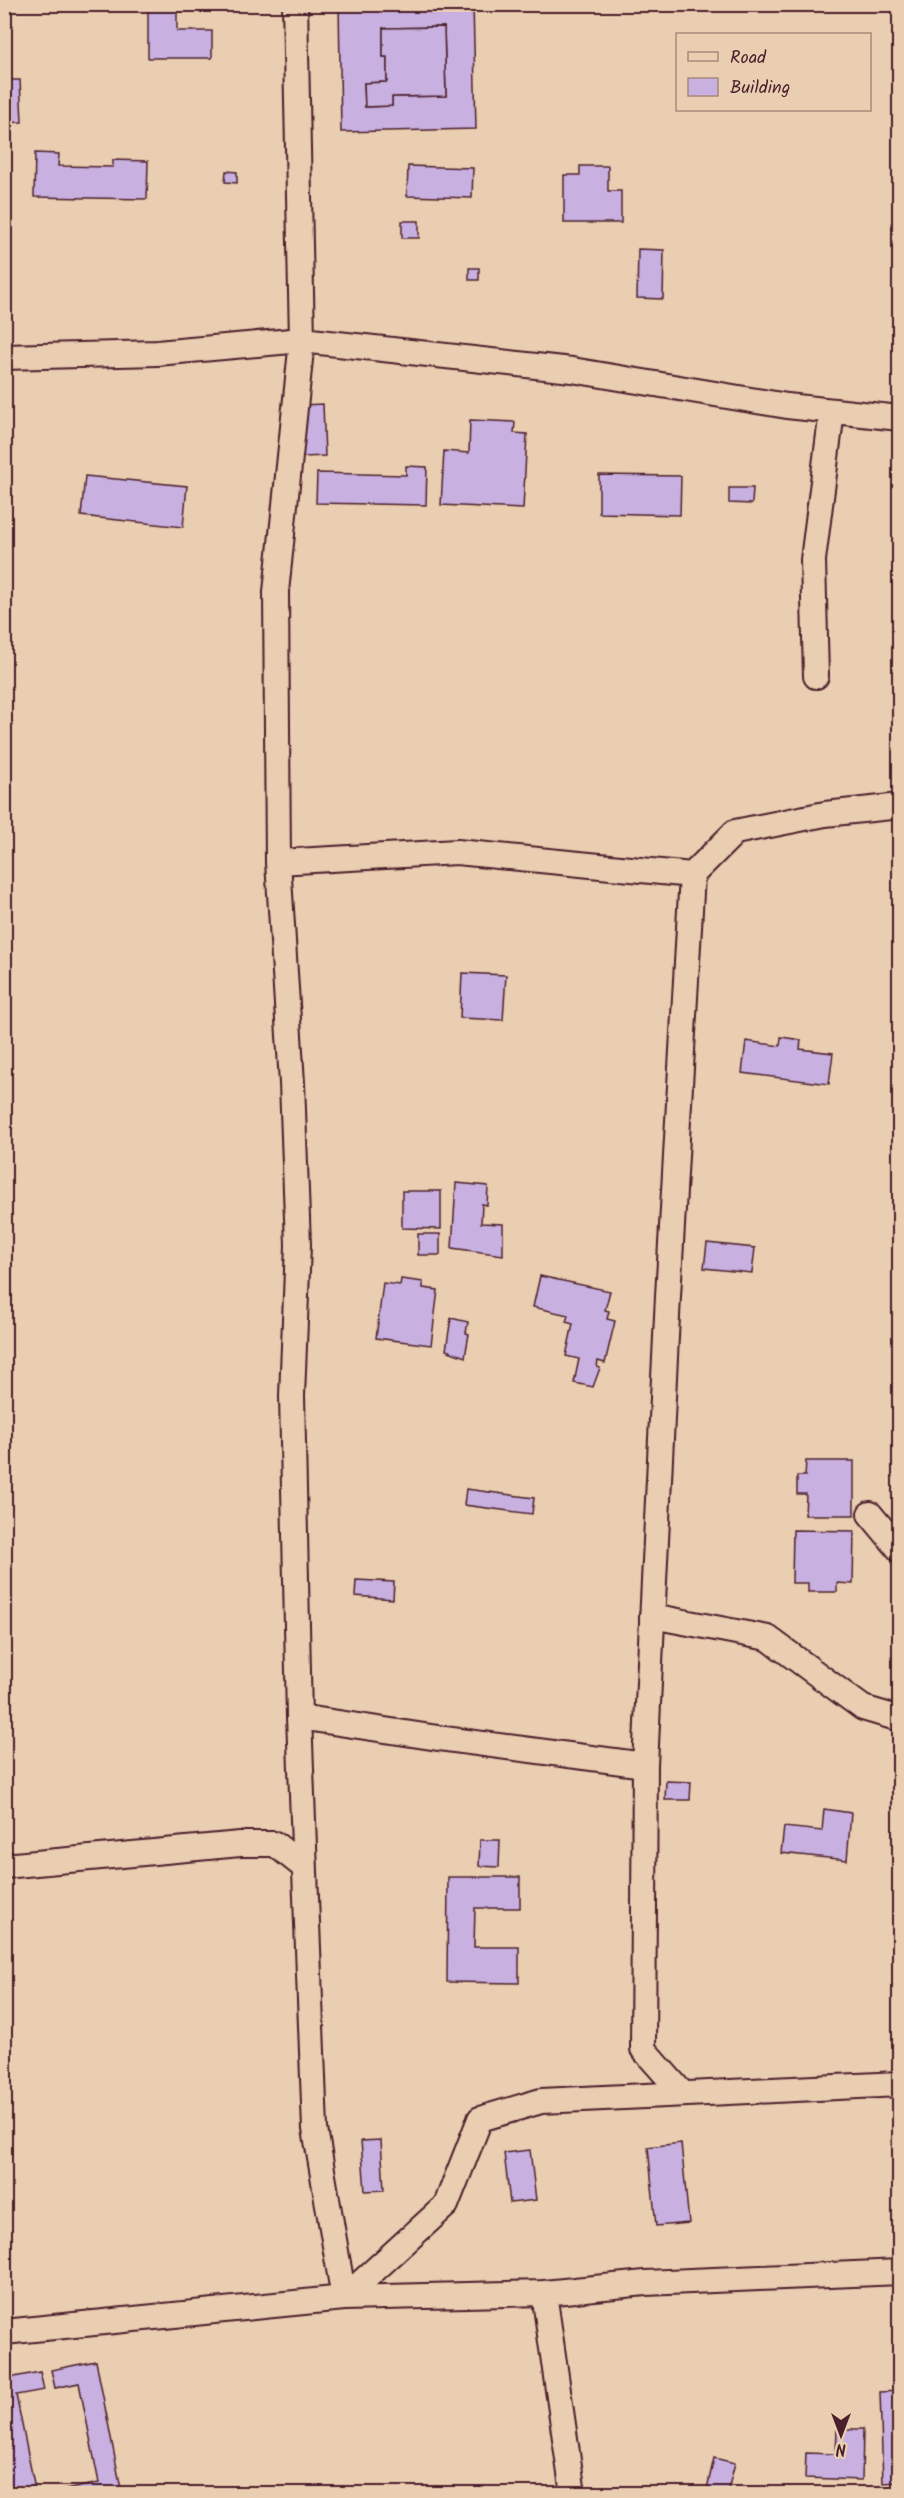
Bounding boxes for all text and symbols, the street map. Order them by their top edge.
legend [676,33,871,111]
text: Road [730,44,767,73]
text: Building [730,74,790,103]
north arrow [811,2405,871,2465]
text: N [836,2436,846,2461]

